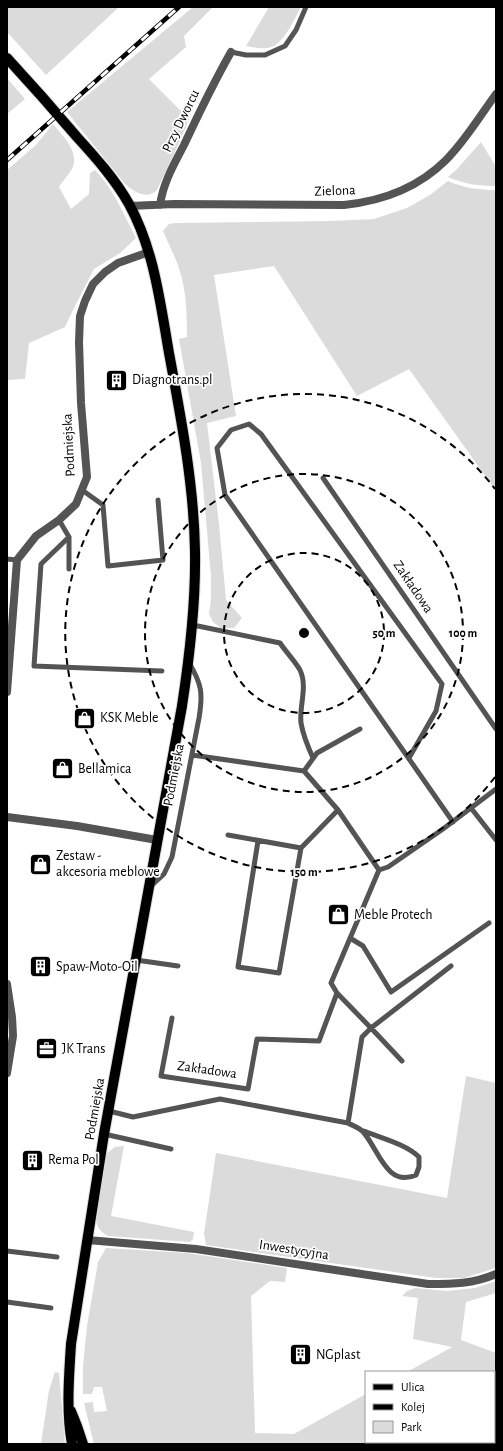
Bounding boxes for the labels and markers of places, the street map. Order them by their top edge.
building icon: Diagnotrans.pl [104,367,130,393]
place label: Diagnotrans.pl [132,373,213,387]
centre of rings [297,626,311,640]
shop icon: KSK Meble [72,705,98,731]
place label: KSK Meble [100,711,159,725]
shop icon: Bellamica [49,756,75,782]
place label: Bellamica [78,762,132,776]
place label: Zestaw - akcesoria meblowe [56,849,160,879]
shop icon: Zestaw - akcesoria meblowe [27,851,53,877]
shop icon: Meble Protech [326,902,352,928]
place label: Meble Protech [354,908,433,922]
building icon: Spaw-Moto-Oil [28,954,54,980]
place label: Spaw-Moto-Oil [56,960,138,974]
office icon: JK Trans [34,1036,60,1062]
place label: JK Trans [62,1042,105,1056]
building icon: Rema Pol [20,1147,46,1173]
place label: Rema Pol [48,1153,99,1167]
building icon: NGplast [288,1342,314,1368]
place label: NGplast [316,1348,361,1362]

